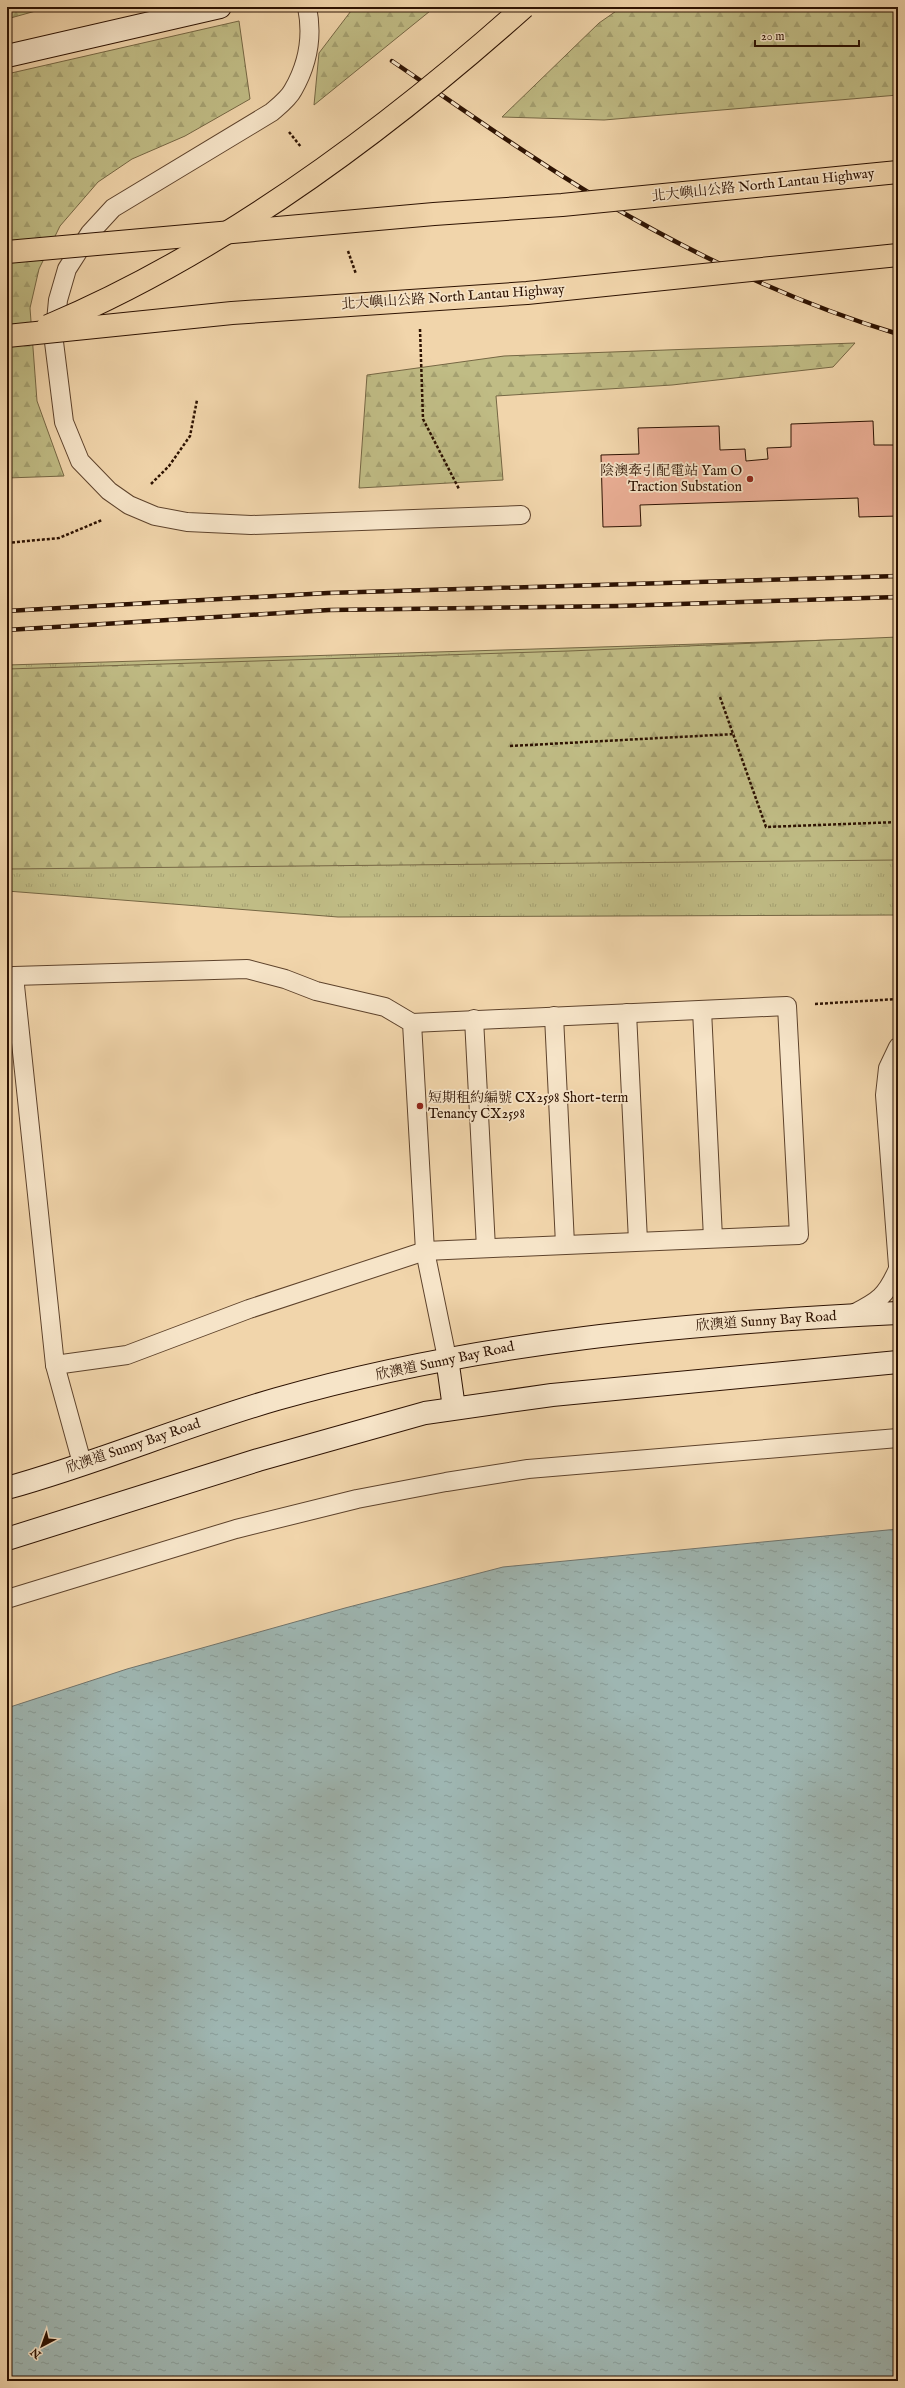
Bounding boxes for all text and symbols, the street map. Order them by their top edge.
scale bar [755,22,859,48]
text: 20 m [761,29,784,44]
street label: 北大嶼山公路 North Lantau Highway [651,164,875,206]
street label: 北大嶼山公路 North Lantau Highway [341,280,565,314]
place label: 陰澳牽引配電站 Yam O Traction Substation [600,462,743,496]
marker: 陰澳牽引配電站 Yam O Traction Substation [745,474,755,484]
place label: 短期租約編號 CX2598 Short-term Tenancy CX2598 [428,1089,629,1123]
marker: 短期租約編號 CX2598 Short-term Tenancy CX2598 [415,1101,425,1111]
street label: 欣澳道 Sunny Bay Road [695,1307,837,1335]
street label: 欣澳道 Sunny Bay Road [374,1337,516,1384]
street label: 欣澳道 Sunny Bay Road [63,1414,203,1477]
north arrow [22,2326,62,2366]
text: N [28,2344,45,2362]

